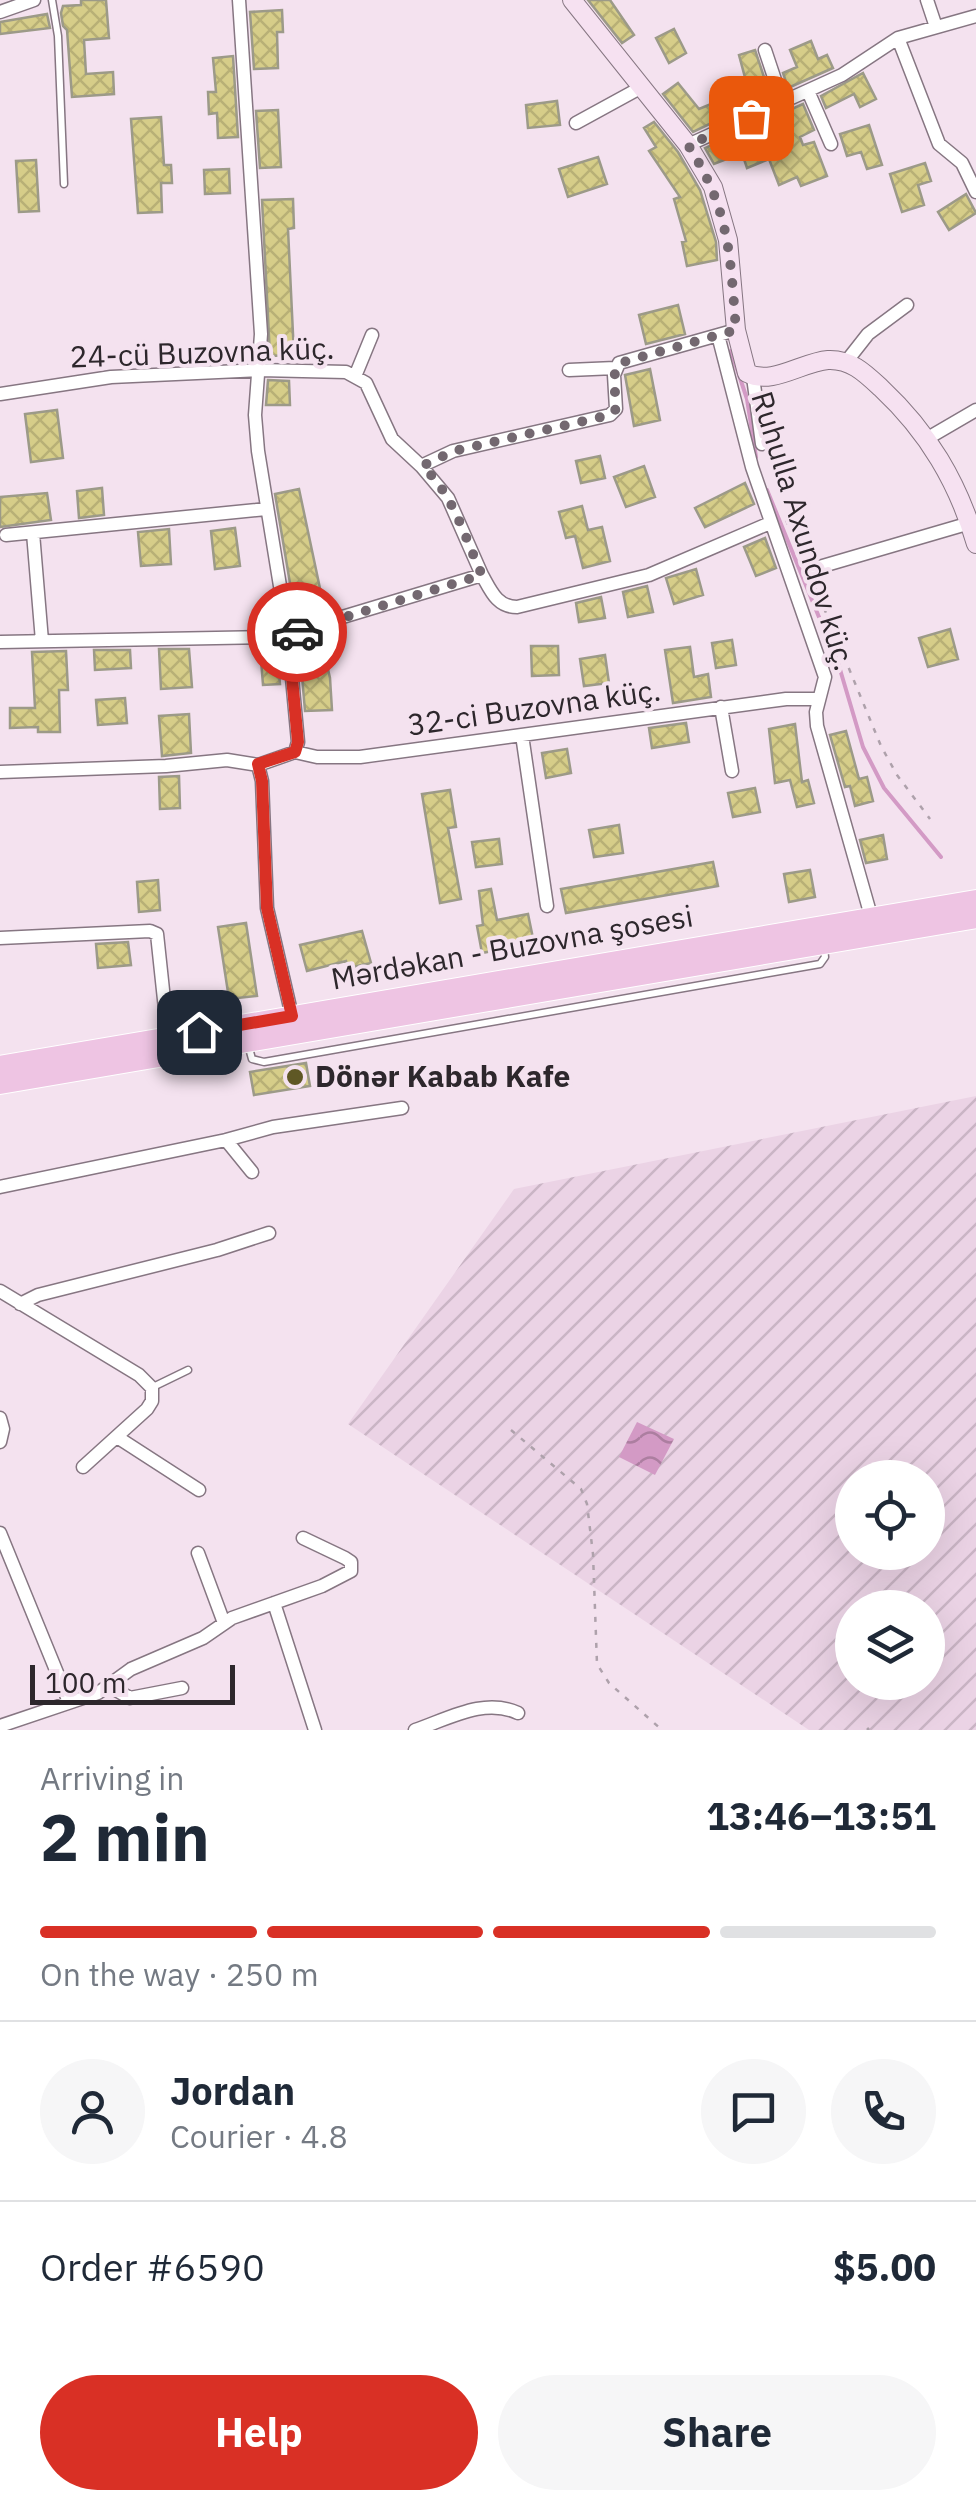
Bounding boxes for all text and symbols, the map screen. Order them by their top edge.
pin [709,76,794,161]
icon: bag [724,91,779,146]
street label: 24-cü Buzovna küç. [69,327,335,376]
street label: Ruhulla Axundov küç. [743,386,865,675]
courier [247,582,347,682]
icon: car [270,605,325,660]
street label: 32-ci Buzovna küç. [405,669,663,744]
street label: Mərdəkan - Buzovna şosesi [328,895,696,998]
pin [157,990,242,1075]
icon: home [172,1005,227,1060]
place label: Dönər Kabab Kafe [315,1056,570,1095]
marker: Dönər Kabab Kafe [284,1066,306,1088]
map controls [835,1460,945,1700]
button: locate [835,1460,945,1570]
button: layers [835,1590,945,1700]
scale bar [30,1660,235,1704]
text: 100 m [45,1664,126,1701]
text: Arriving in [40,1757,185,1799]
text: 13:46–13:51 [706,1791,936,1840]
text: 2 min [40,1794,210,1879]
text: On the way · 250 m [40,1953,319,1995]
button: person [40,2059,145,2164]
button: chat [701,2059,806,2164]
button: phone [831,2059,936,2164]
text: Jordan [170,2066,295,2115]
text: Courier · 4.8 [170,2115,348,2157]
text: Order #6590 [40,2242,265,2291]
text: $5.00 [833,2242,936,2291]
button: Help [40,2375,478,2490]
button: Share [498,2375,936,2490]

